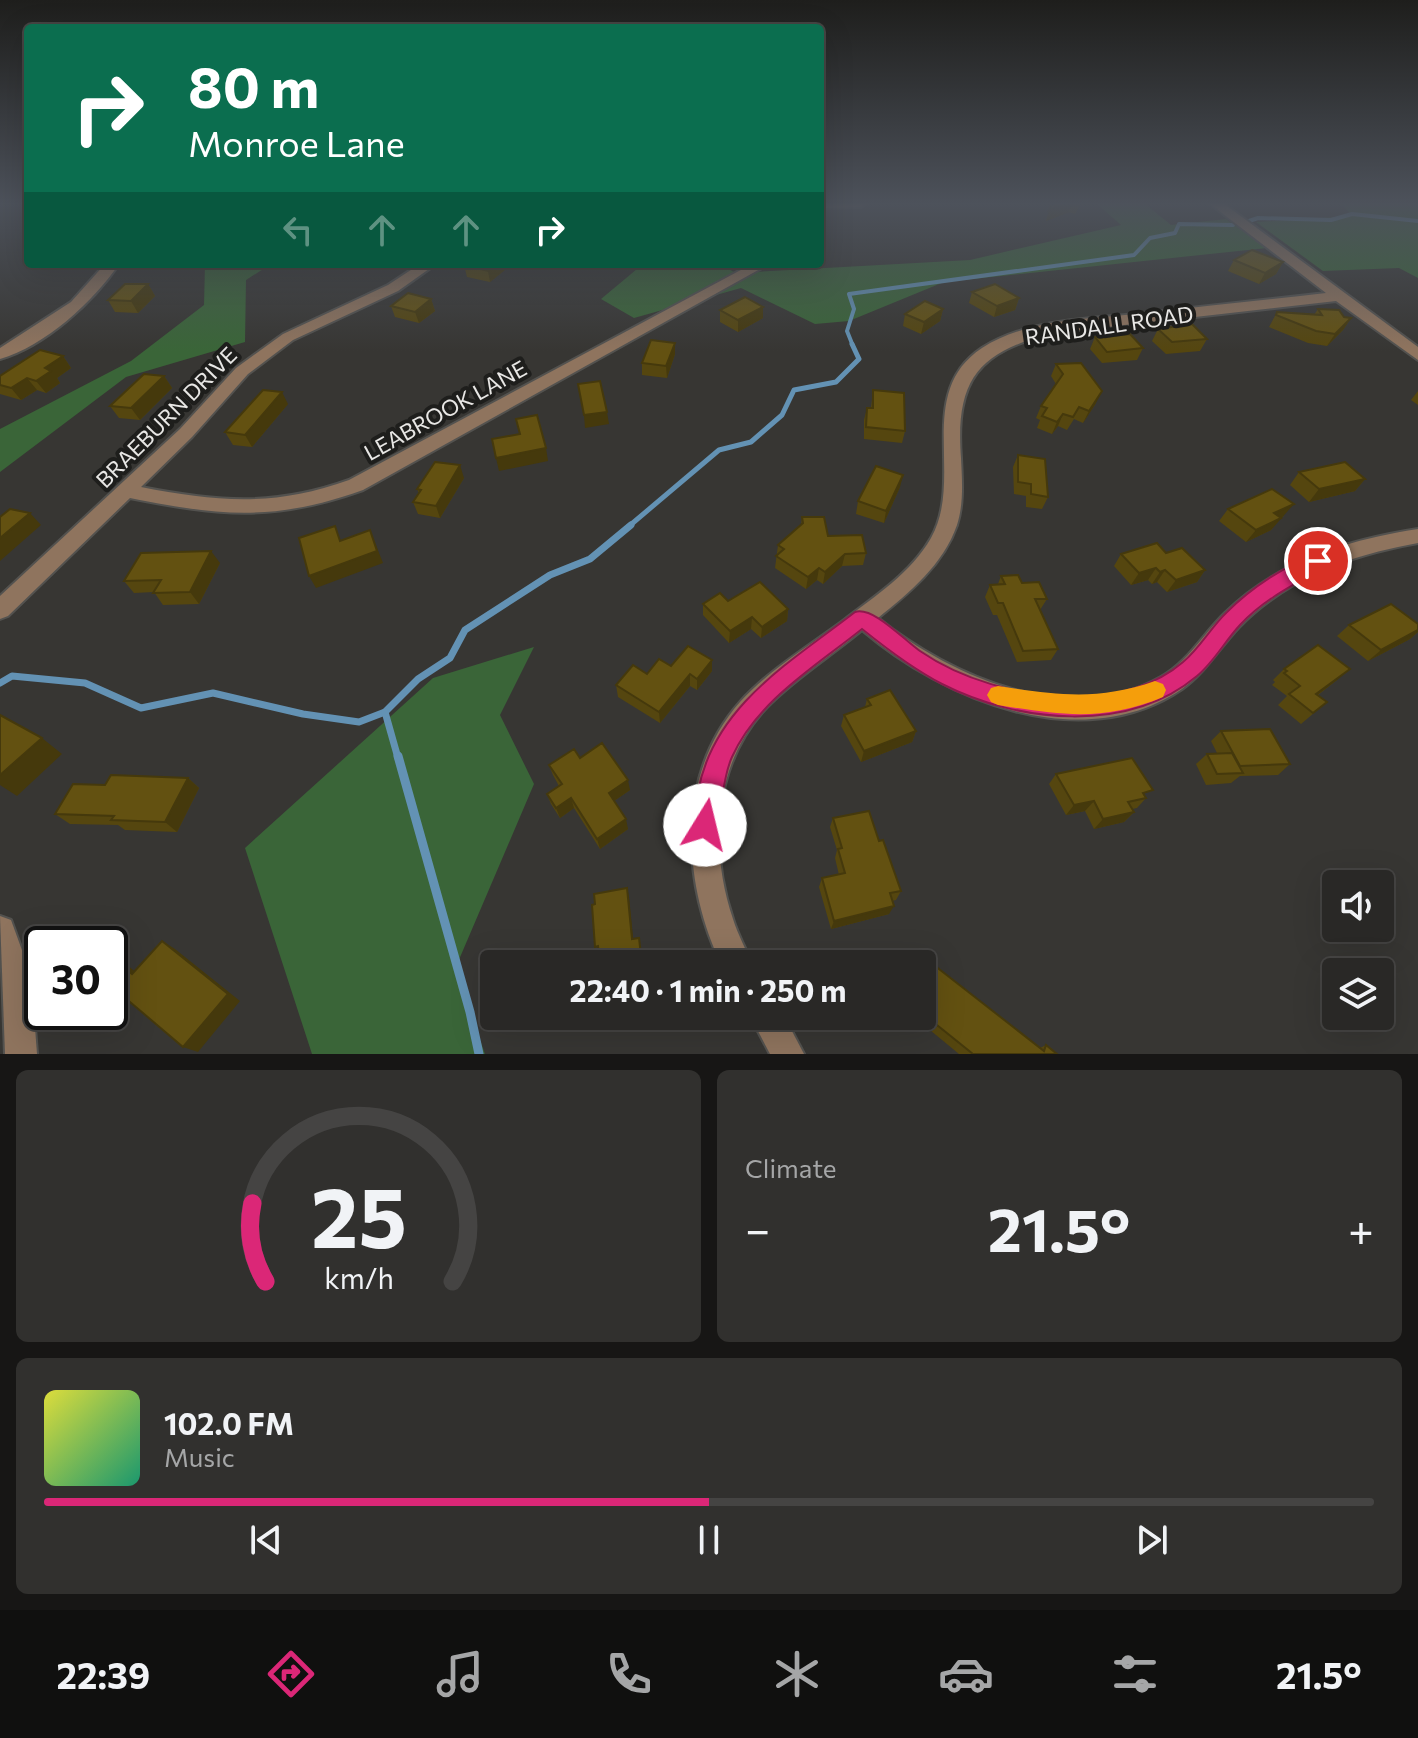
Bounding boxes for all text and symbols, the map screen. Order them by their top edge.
text: 80 m [188,51,319,120]
icon: right [56,56,160,160]
text: Monroe Lane [188,120,405,164]
icon: left [276,208,320,252]
icon: ahead [360,208,404,252]
icon: ahead [444,208,488,252]
icon: right [528,208,572,252]
street label: RANDALL ROAD [1023,300,1195,350]
street label: BRAEBURN DRIVE [90,341,242,493]
street label: LEABROOK LANE [359,354,531,466]
pin [1284,527,1352,595]
icon: arrive [1296,539,1340,583]
position arrow [663,783,747,867]
map controls [1322,870,1394,1030]
button: sound [1322,870,1394,942]
speed limit sign: 30 [24,926,128,1030]
button: layers [1322,958,1394,1030]
text: 22:40 · 1 min · 250 m [570,971,846,1008]
text: Climate [745,1152,837,1183]
text: 25 [311,1163,406,1265]
text: 21.5° [988,1191,1130,1264]
text: − [745,1201,770,1255]
text: + [1348,1201,1374,1255]
text: km/h [324,1260,393,1295]
text: 102.0 FM [164,1404,294,1441]
text: Music [164,1441,235,1472]
icon: previous [244,1518,288,1562]
icon: pause [687,1518,731,1562]
icon: next [1130,1518,1174,1562]
icon: directions [263,1646,319,1702]
icon: music [432,1646,488,1702]
icon: phone [601,1646,657,1702]
icon: climate [769,1646,825,1702]
icon: car [938,1646,994,1702]
icon: filters [1107,1646,1163,1702]
text: 22:39 [56,1652,150,1696]
text: 21.5° [1276,1652,1362,1696]

